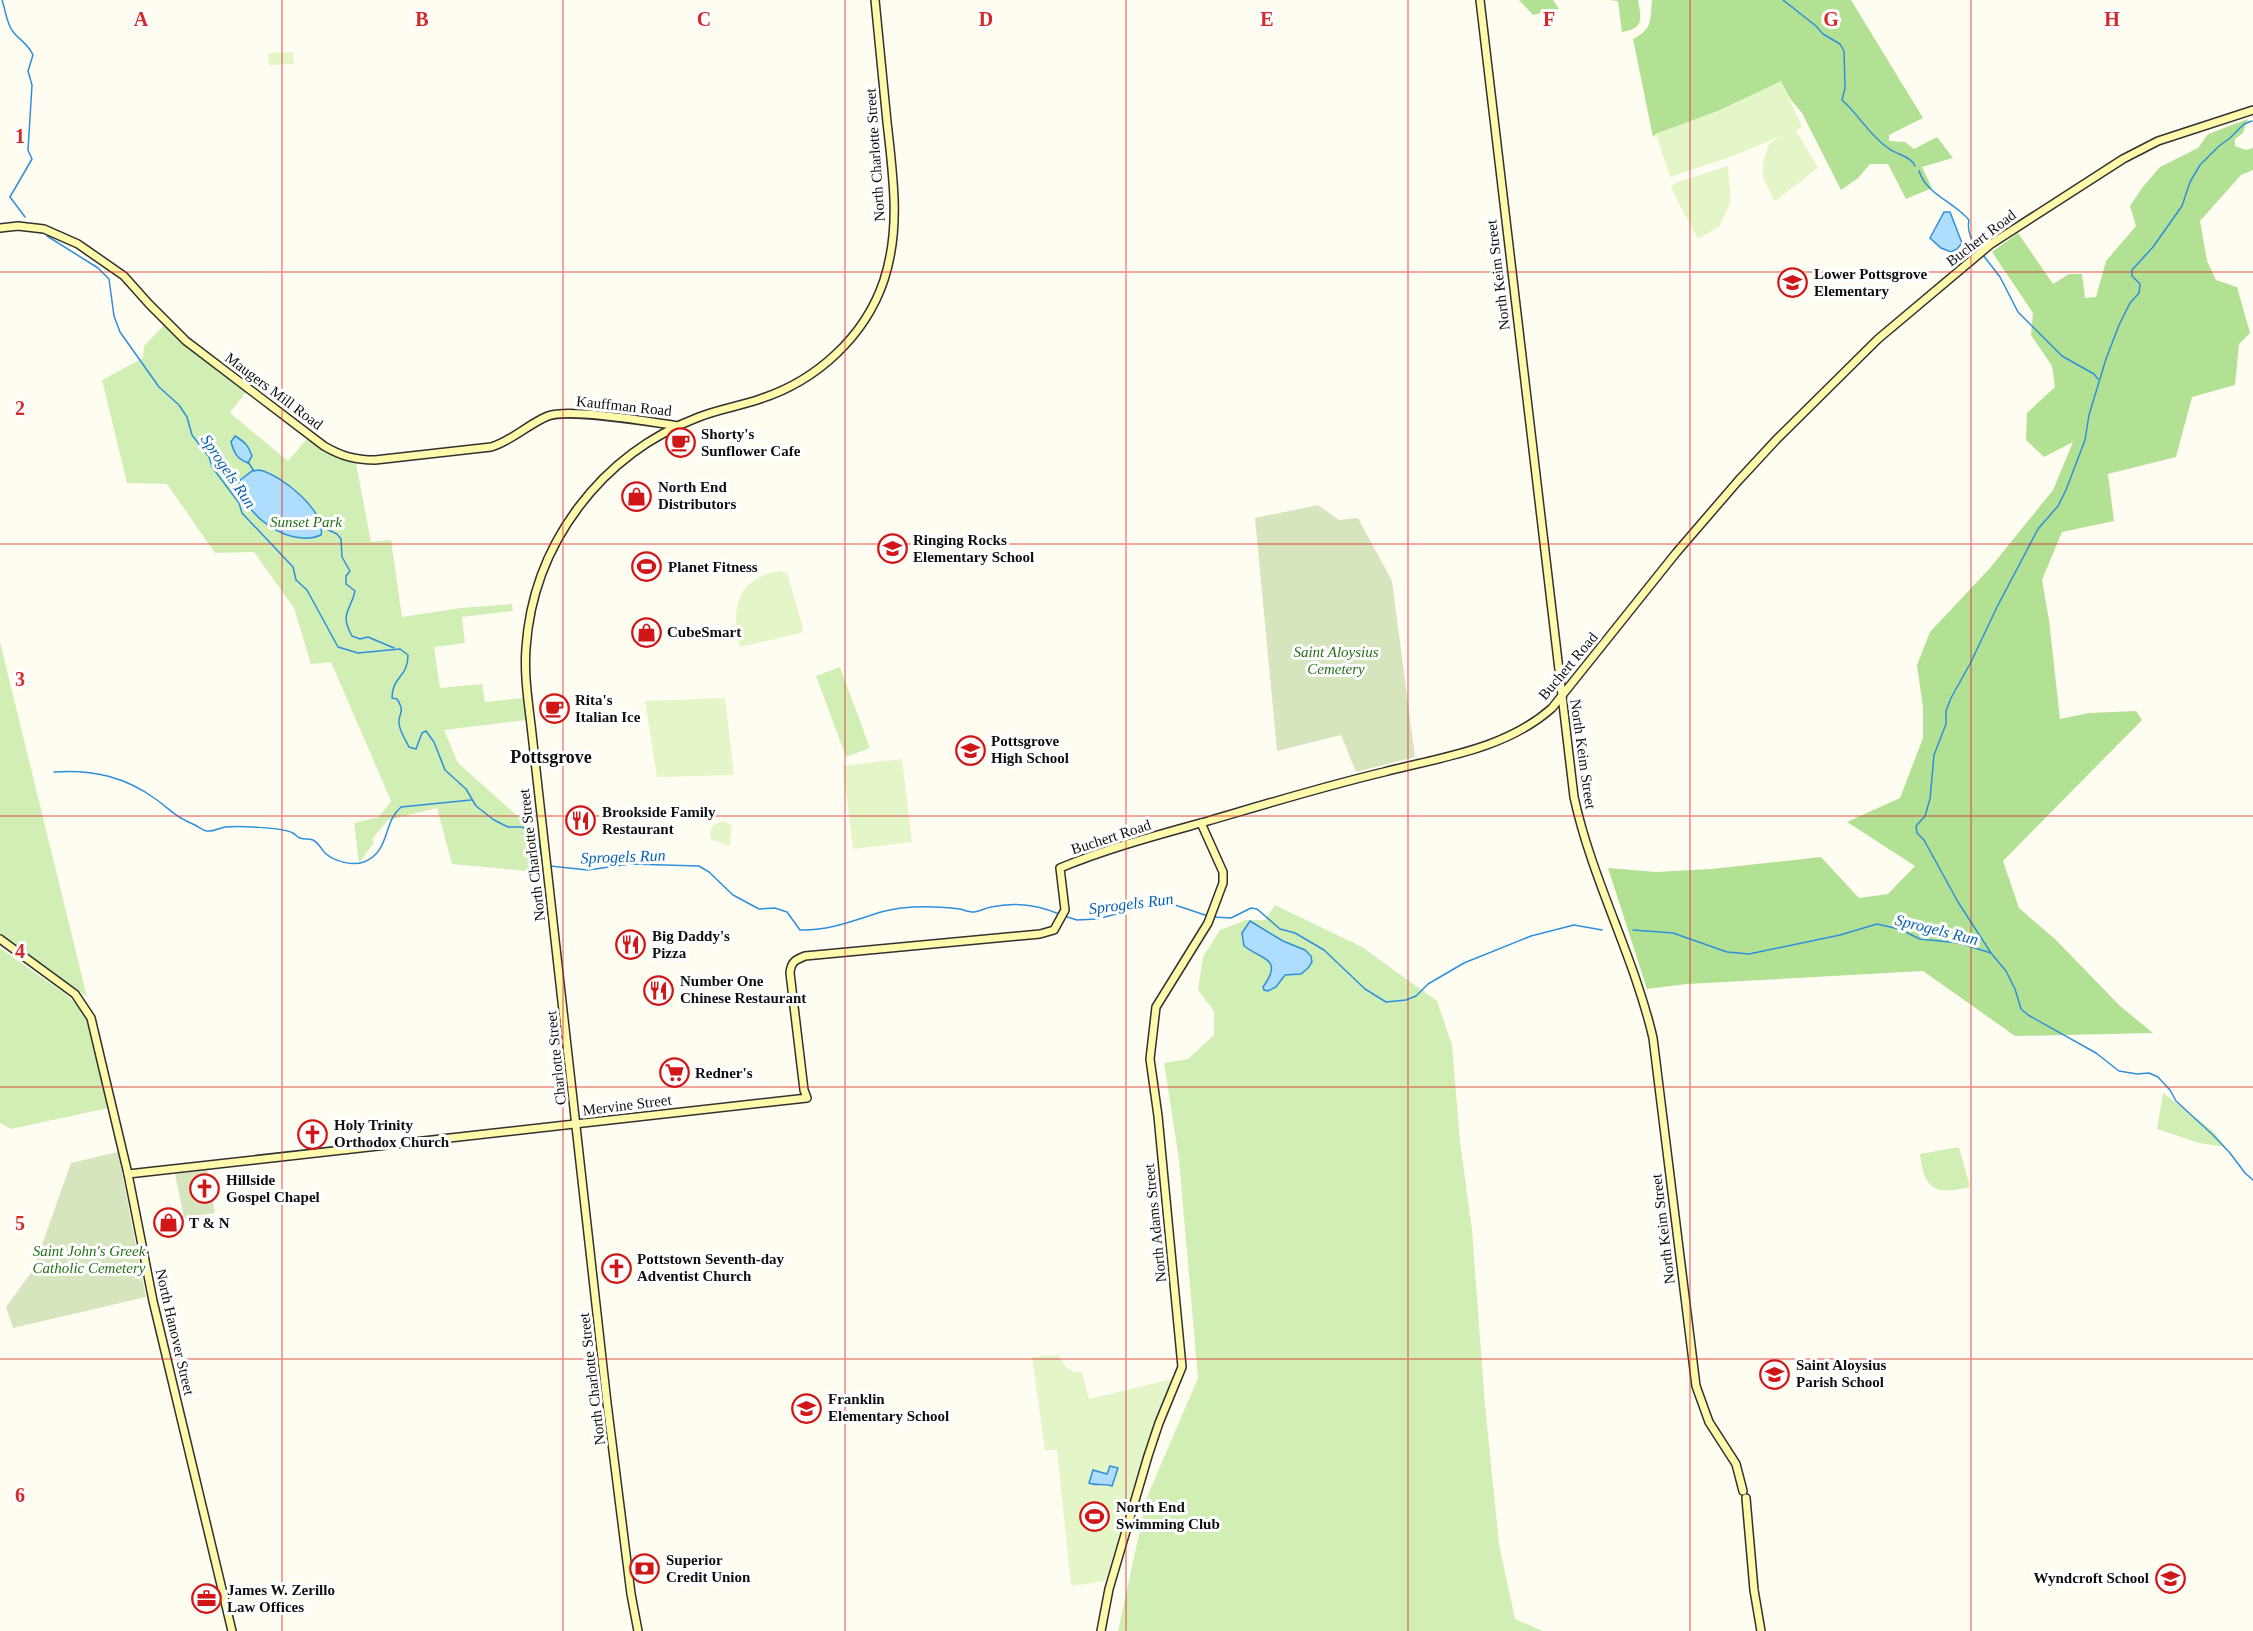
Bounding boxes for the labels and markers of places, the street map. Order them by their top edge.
place label: Lower Pottsgrove Elementary [1814,266,1928,299]
school or university icon: Lower Pottsgrove Elementary [1777,267,1809,299]
place label: Shorty's Sunflower Cafe [701,426,801,459]
cafe icon: Shorty's Sunflower Cafe [664,427,696,459]
place label: North End Distributors [658,479,736,512]
shop icon: North End Distributors [621,480,653,512]
place label: Ringing Rocks Elementary School [913,532,1034,565]
school or university icon: Ringing Rocks Elementary School [876,533,908,565]
sports icon: Planet Fitness [631,551,663,583]
place label: Planet Fitness [668,559,758,575]
shop icon: CubeSmart [630,616,662,648]
place label: CubeSmart [667,624,741,640]
place label: Rita's Italian Ice [575,692,641,725]
cafe icon: Rita's Italian Ice [538,693,570,725]
place label: Pottsgrove High School [991,733,1069,766]
school or university icon: Pottsgrove High School [954,734,986,766]
place label: Brookside Family Restaurant [602,804,716,837]
restaurant icon: Brookside Family Restaurant [565,805,597,837]
place label: Big Daddy's Pizza [652,928,730,961]
restaurant icon: Big Daddy's Pizza [615,929,647,961]
place label: Number One Chinese Restaurant [680,973,806,1006]
restaurant icon: Number One Chinese Restaurant [643,974,675,1006]
supermarket icon: Redner's [658,1057,690,1089]
place label: Redner's [695,1065,753,1081]
place label: Holy Trinity Orthodox Church [334,1117,450,1150]
church icon: Holy Trinity Orthodox Church [297,1118,329,1150]
place label: Hillside Gospel Chapel [226,1172,320,1205]
church icon: Hillside Gospel Chapel [189,1173,221,1205]
shop icon: T & N [152,1207,184,1239]
place label: T & N [189,1215,230,1231]
place label: Pottstown Seventh-day Adventist Church [637,1251,785,1284]
church icon: Pottstown Seventh-day Adventist Church [600,1252,632,1284]
place label: Saint Aloysius Parish School [1796,1357,1887,1390]
school or university icon: Saint Aloysius Parish School [1759,1358,1791,1390]
place label: Franklin Elementary School [828,1391,949,1424]
school or university icon: Franklin Elementary School [791,1392,823,1424]
place label: North End Swimming Club [1116,1499,1220,1532]
sports icon: North End Swimming Club [1079,1500,1111,1532]
place label: Superior Credit Union [666,1552,751,1585]
bank icon: Superior Credit Union [629,1553,661,1585]
school or university icon: Wyndcroft School [2154,1562,2186,1594]
place label: Wyndcroft School [2034,1570,2149,1586]
place label: James W. Zerillo Law Offices [227,1582,335,1615]
office icon: James W. Zerillo Law Offices [190,1583,222,1615]

